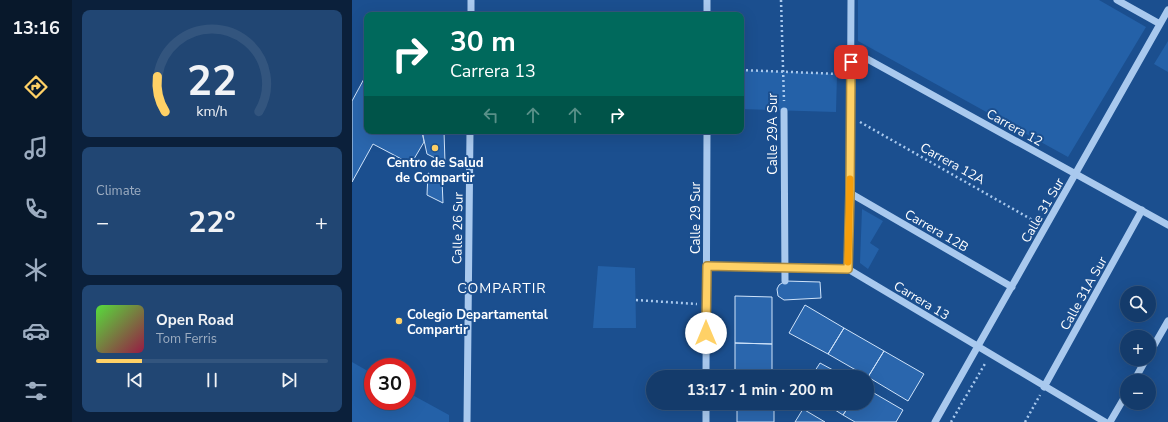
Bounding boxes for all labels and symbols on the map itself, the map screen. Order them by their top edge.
pin [834,45,868,79]
street label: Calle 29A Sur [764,93,782,175]
street label: Carrera 12 [983,105,1046,151]
street label: Carrera 12A [917,139,989,189]
marker: Centro de Salud de Compartir [430,143,440,153]
place label: Centro de Salud de Compartir [386,154,484,187]
street label: Calle 31 Sur [1017,174,1069,246]
street label: Calle 29 Sur [687,182,705,254]
street label: Calle 26 Sur [448,191,468,264]
street label: Carrera 12B [901,205,972,256]
street label: Calle 31A Sur [1056,253,1112,334]
street label: Carrera 13 [890,277,953,325]
district label: COMPARTIR [457,279,547,298]
place label: Colegio Departamental Compartir [407,306,549,339]
position arrow [685,312,727,354]
marker: Colegio Departamental Compartir [394,316,404,326]
speed limit sign: 30 [364,358,416,410]

